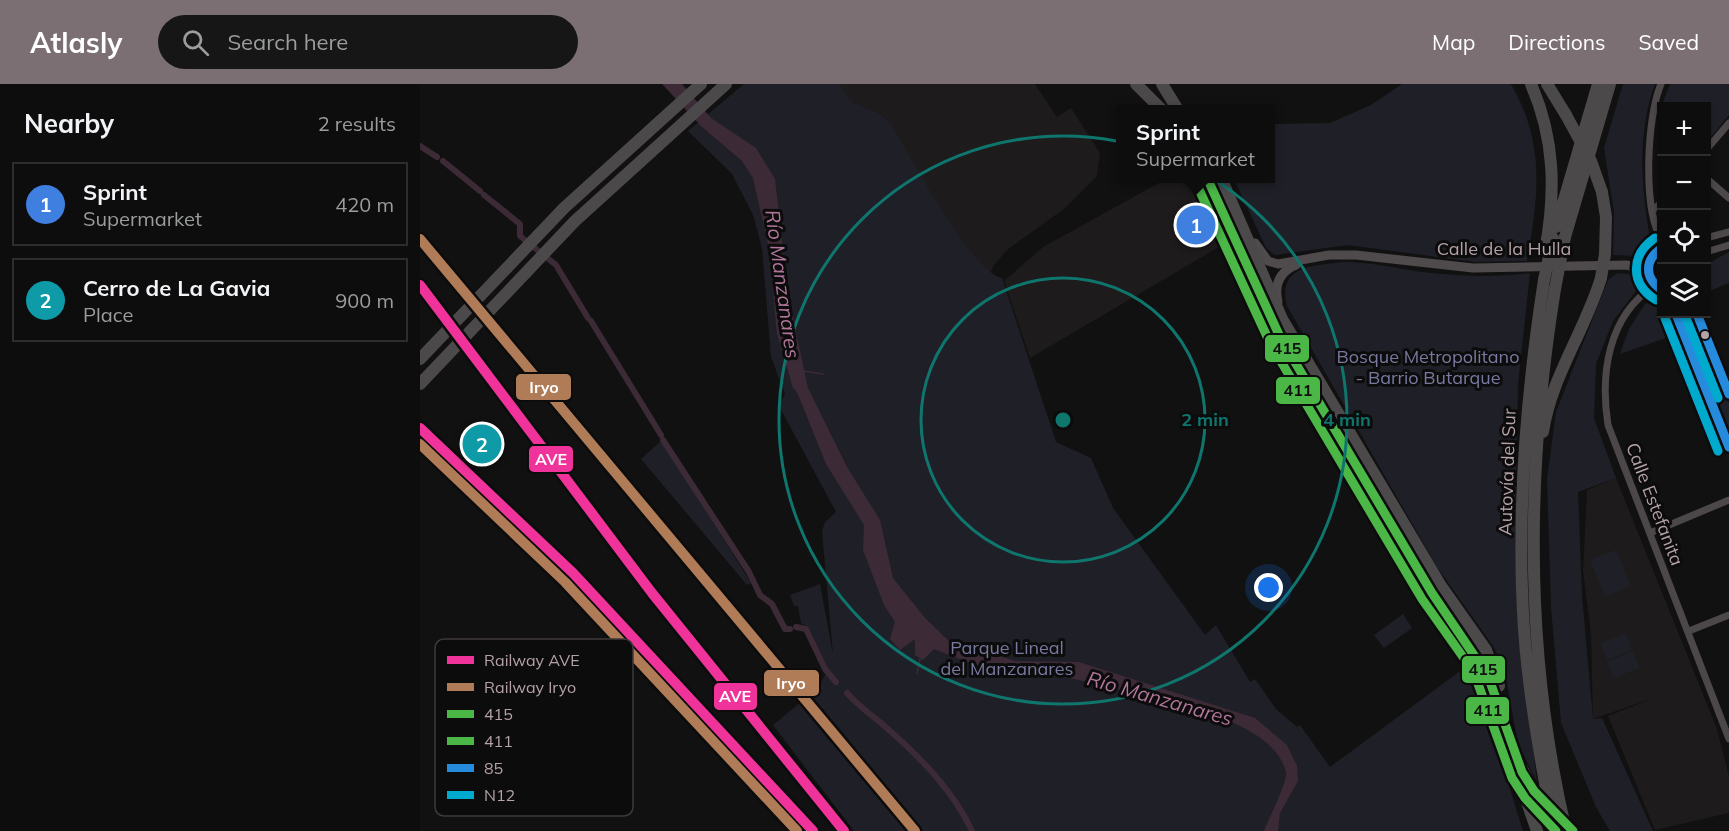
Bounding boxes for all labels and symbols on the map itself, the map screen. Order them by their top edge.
pin: 1 [1176,202,1216,248]
water label: Río Manzanares [760,208,806,360]
street label: Calle de la Hulla [1437,237,1571,260]
unlabelled marker [1699,329,1711,341]
line badge: 415 [1264,334,1310,363]
text: 415 [1273,338,1302,358]
park label: Bosque Metropolitano - Barrio Butarque [1337,345,1519,389]
line badge: Iryo [515,373,572,401]
line badge: 411 [1275,376,1321,405]
text: Iryo [529,377,559,397]
text: 411 [1284,380,1312,400]
text: 2 min [1181,408,1229,431]
text: 4 min [1323,408,1371,431]
street label: Autovía del Sur [1493,408,1521,536]
centre of rings [1053,410,1073,430]
pin: 2 [462,422,502,466]
street label: Calle Estefanita [1621,439,1689,569]
line badge: AVE [528,445,574,473]
text: AVE [535,449,567,469]
your location [1254,573,1283,602]
park label: Parque Lineal del Manzanares [941,636,1074,680]
legend [435,639,633,816]
text: Railway AVE [484,650,580,670]
line badge: 415 [1461,655,1506,684]
text: 415 [1469,659,1498,679]
water label: Río Manzanares [1084,665,1236,731]
line badge: Iryo [763,669,820,697]
text: Iryo [776,673,806,693]
text: Railway Iryo [484,677,576,697]
line badge: AVE [713,682,758,711]
text: AVE [719,686,751,706]
line badge: 411 [1465,696,1510,725]
text: 411 [1474,700,1502,720]
text: 415 [484,704,513,724]
text: 411 [484,731,513,751]
text: 85 [484,758,503,778]
text: N12 [484,785,515,805]

